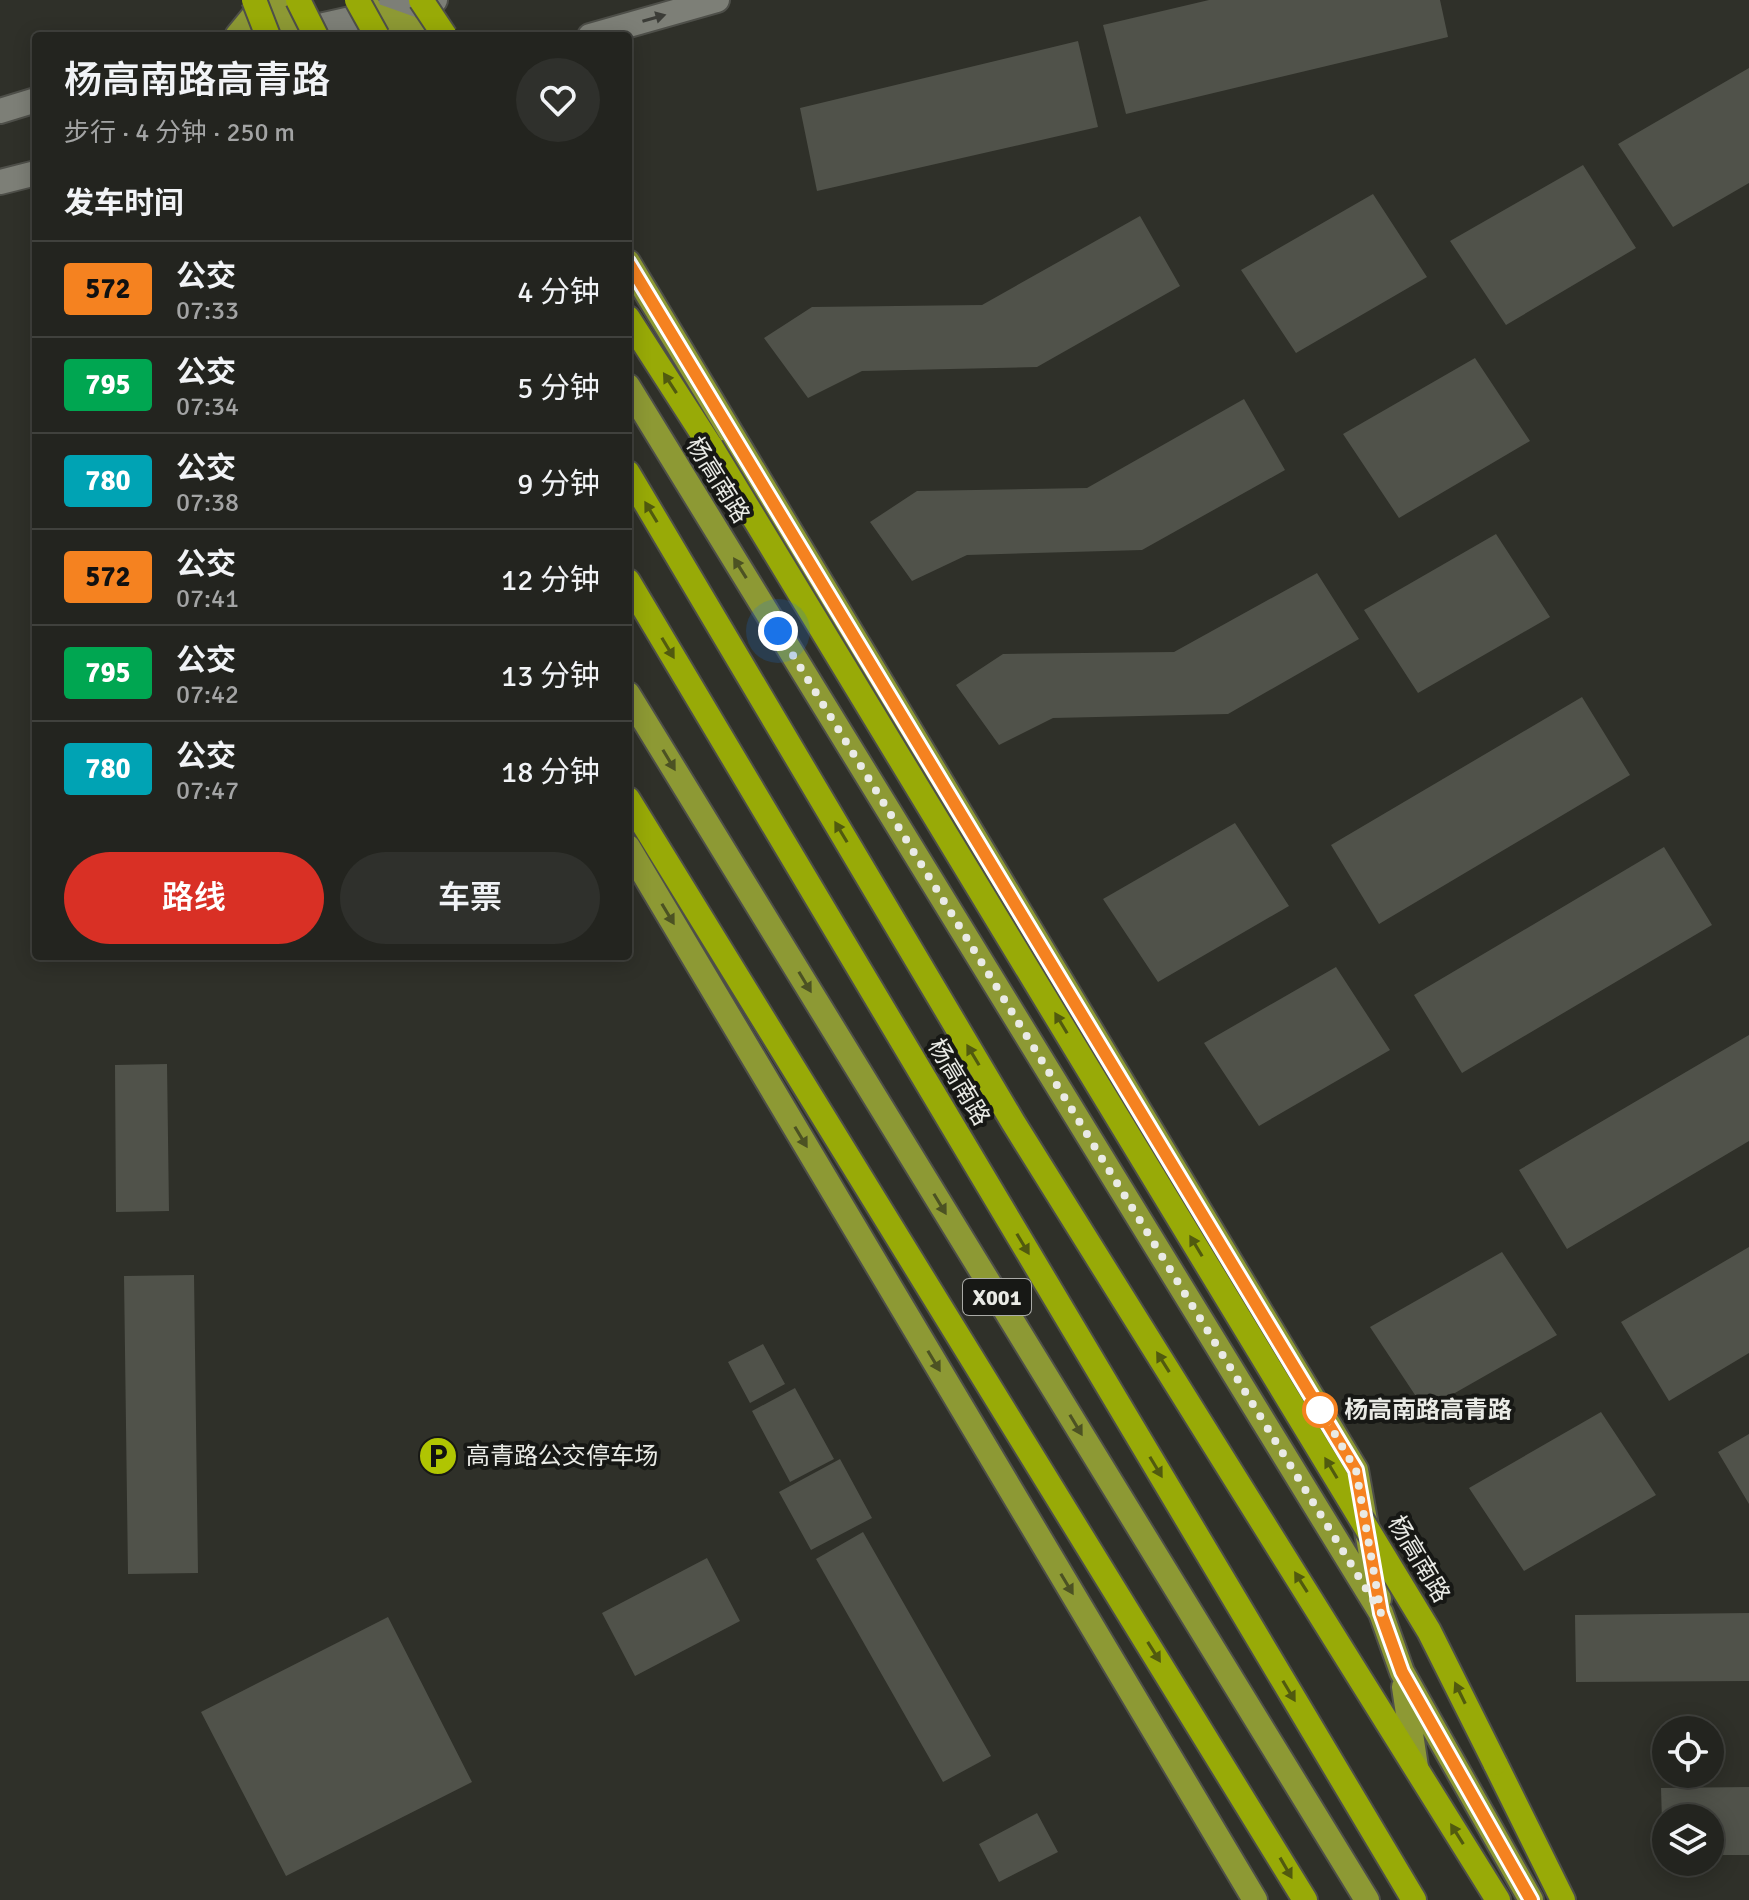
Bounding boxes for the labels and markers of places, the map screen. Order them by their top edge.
marker: 杨高南路高青路 [1303,1393,1337,1427]
place label: 杨高南路高青路 [1344,1395,1512,1425]
parking icon: 高青路公交停车场 [417,1435,459,1477]
place label: 高青路公交停车场 [466,1441,658,1471]

